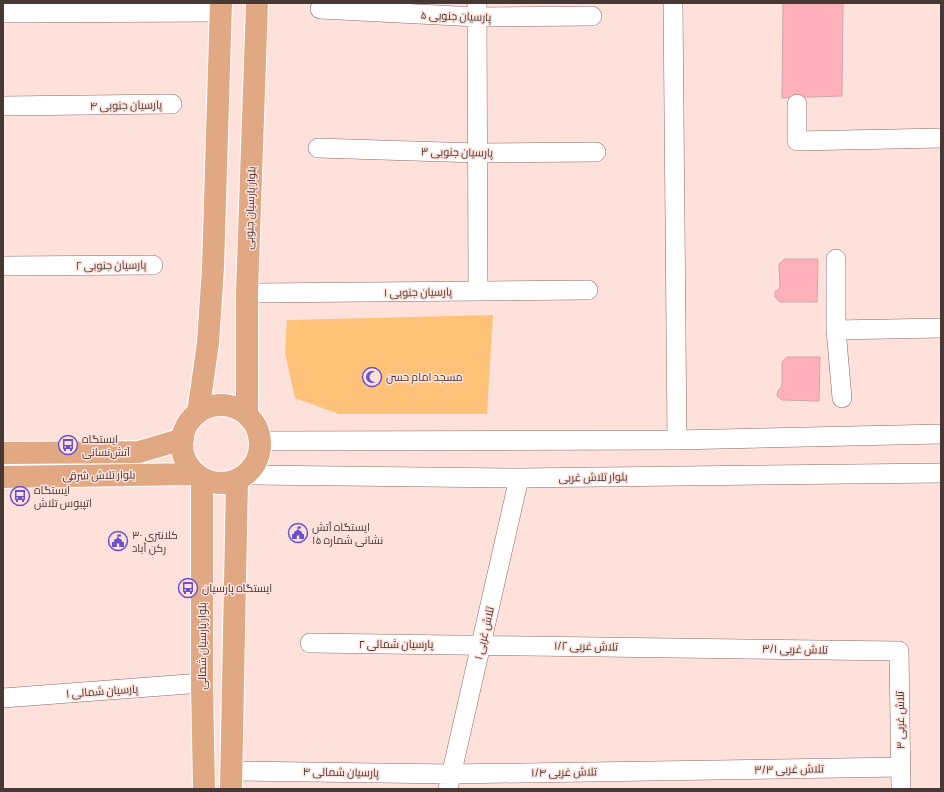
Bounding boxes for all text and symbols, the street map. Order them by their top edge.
street label: ۵ پارسیان جنوبی [420,7,492,24]
street label: ۴ پارسیان جنوبی [90,96,162,113]
street label: ۳ پارسیان جنوبی [421,143,493,160]
street label: بلوار پارسیان جنوبی [241,166,258,250]
street label: ۲ پارسیان جنوبی [76,256,146,273]
street label: ۱ پارسیان جنوبی [384,283,452,300]
mosque icon: مسجد امام حسن [361,366,383,388]
place label: مسجد امام حسن [386,369,463,385]
place label: ایستگاه آتش‌نسانی [82,431,130,459]
bus stop icon: ایستگاه آتش‌نسانی [57,434,79,456]
street label: بلوار تلاش شرقی [62,466,136,483]
street label: بلوار تلاش غربی [558,468,628,485]
place label: ایستگاه اتپبوس تلاش [34,482,92,510]
bus stop icon: ایستگاه اتپبوس تلاش [9,485,31,507]
place label: ایستگاه آتش نشانی شماره ۱۵ [312,519,383,547]
public building icon: ایستگاه آتش نشانی شماره ۱۵ [287,522,309,544]
place label: کلانتری ۳۰ رکن آباد [132,527,178,555]
public building icon: کلانتری ۳۰ رکن آباد [107,530,129,552]
bus stop icon: ایستگاه پارسیان [177,577,199,599]
place label: ایستگاه پارسیان [202,580,272,595]
street label: بلوار پارسیان شمالی [194,602,209,690]
street label: ۱ تلاش غربی [470,605,497,661]
street label: ۲ پارسیان شمالی [359,636,433,651]
street label: ۱/۲ تلاش غربی [554,637,618,654]
street label: ۳/۱ تلاش غربی [762,640,828,657]
street label: ۱ پارسیان شمالی [65,680,139,701]
street label: ۳ تلاش غربی [891,691,908,749]
street label: ۳/۳ تلاش غربی [754,760,824,777]
street label: ۴ پارسیان شمالی [303,763,379,780]
street label: ۱/۴ تلاش غربی [531,763,597,780]

